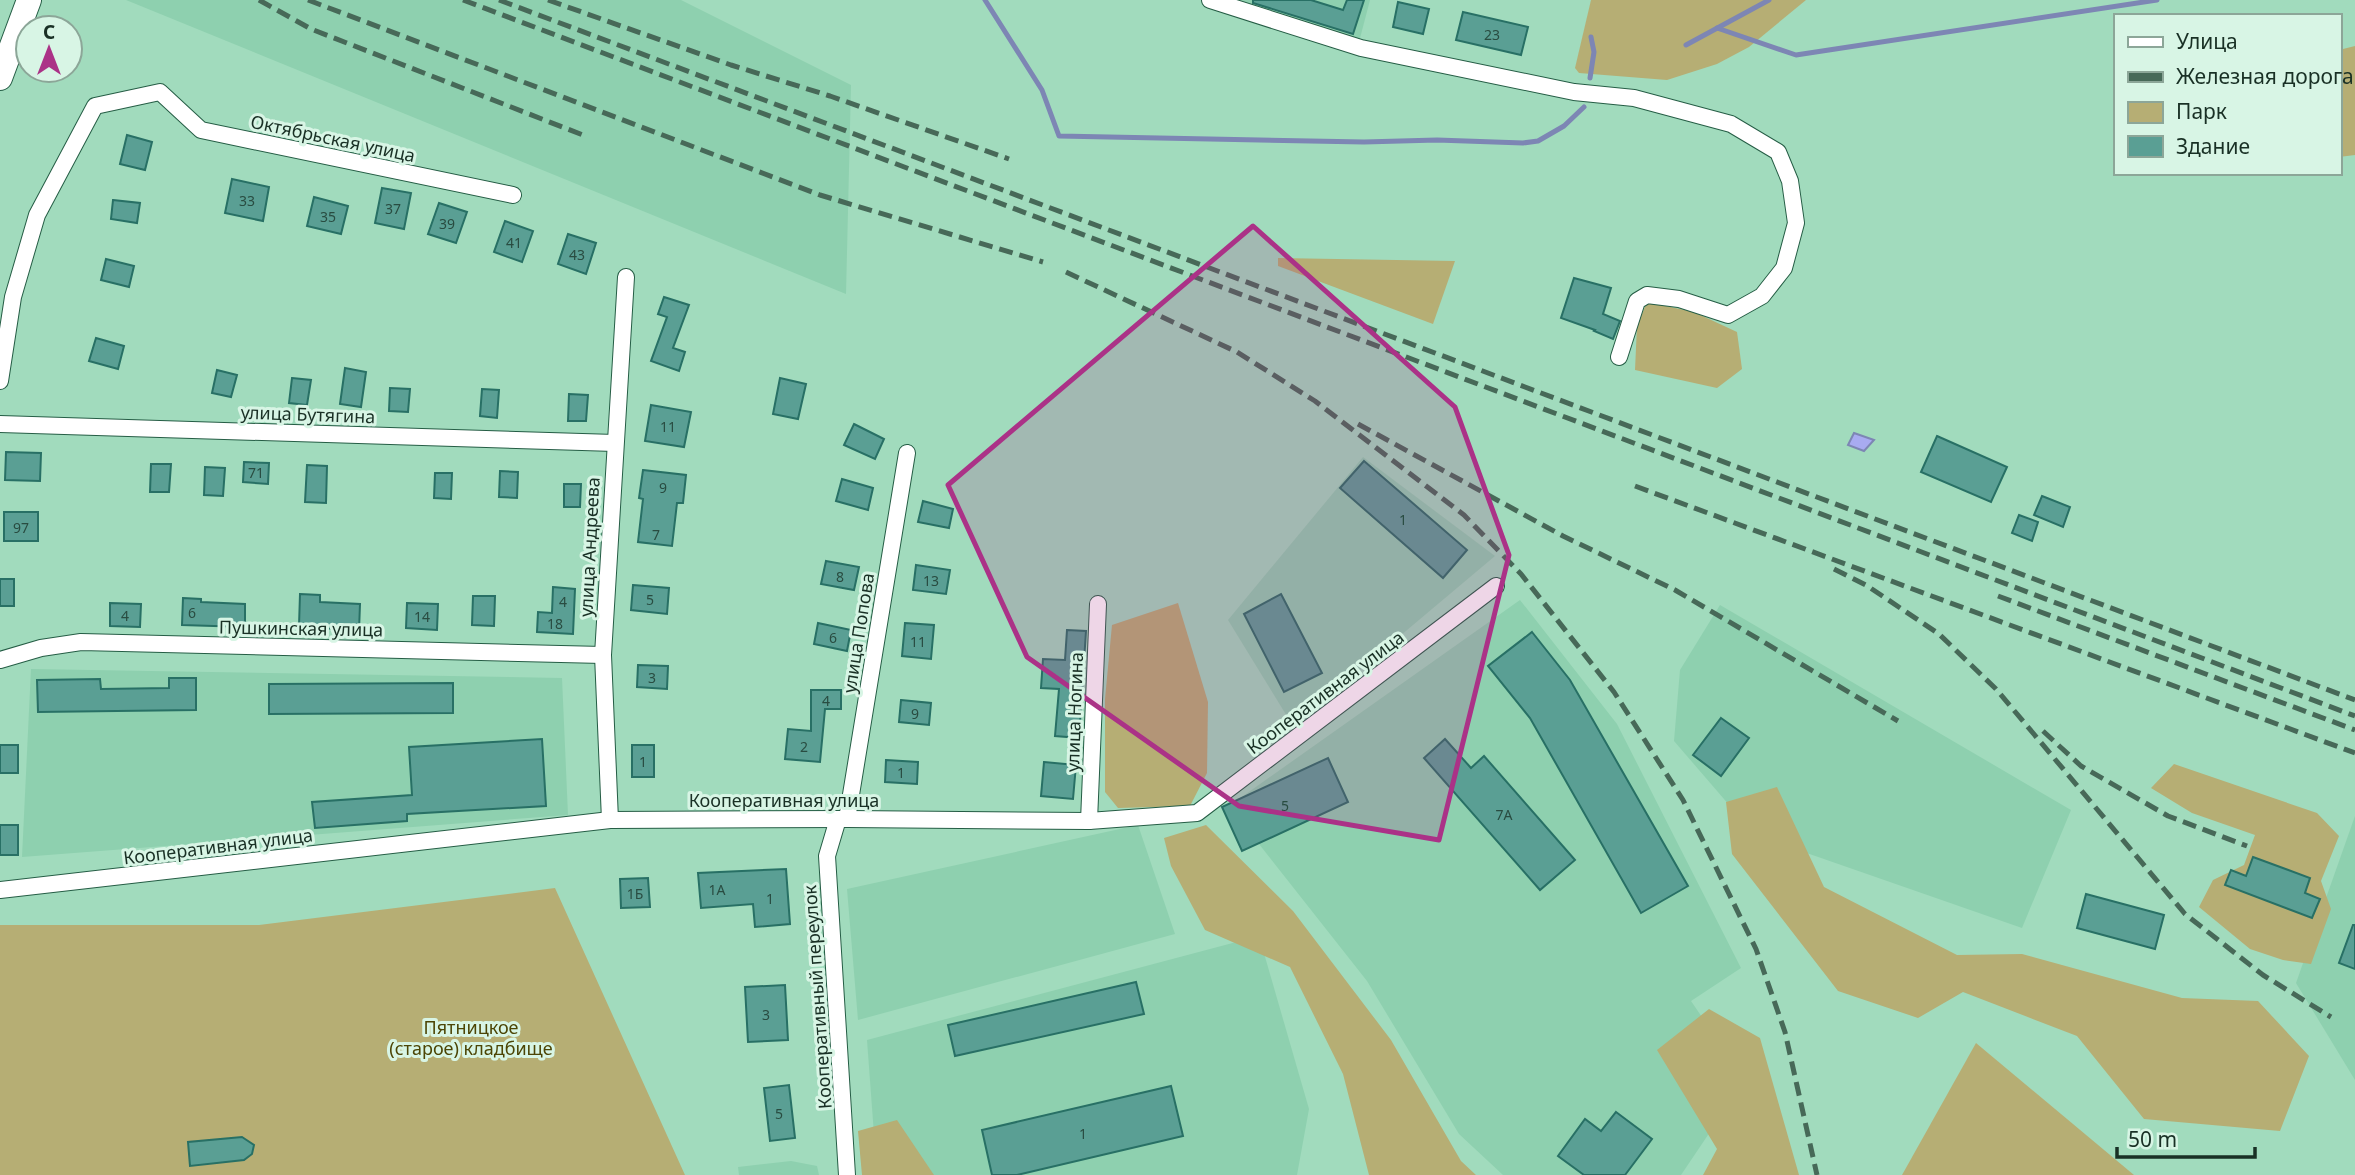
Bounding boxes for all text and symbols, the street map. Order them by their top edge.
north arrow [14,14,84,84]
legend [2114,14,2341,175]
text: С [43,19,55,45]
house number: 23 [1484,25,1500,44]
text: Улица [2176,27,2238,55]
text: Железная дорога [2176,62,2354,90]
text: Парк [2176,97,2227,125]
street label: Октябрьская улица [248,109,418,167]
text: Здание [2176,132,2250,160]
house number: 33 [239,191,255,210]
house number: 37 [385,199,401,218]
house number: 35 [320,207,336,226]
house number: 39 [439,214,455,233]
house number: 41 [506,233,522,252]
house number: 43 [569,245,585,264]
street label: улица Бутягина [240,400,376,428]
house number: 11 [660,417,676,436]
house number: 71 [248,463,264,482]
street label: улица Андреева [573,476,605,618]
house number: 9 [659,478,667,497]
house number: 1 [1399,510,1407,529]
house number: 97 [13,518,29,537]
house number: 7 [652,525,660,544]
house number: 8 [836,567,844,586]
street label: улица Попова [837,571,879,695]
house number: 13 [923,571,939,590]
house number: 5 [646,590,654,609]
house number: 4 [559,592,567,611]
house number: 6 [188,603,196,622]
house number: 4 [121,606,129,625]
house number: 14 [414,607,430,626]
house number: 18 [547,614,563,633]
street label: Пушкинская улица [219,615,383,641]
street label: Кооперативная улица [1242,625,1408,759]
house number: 6 [829,628,837,647]
house number: 11 [910,632,926,651]
street label: улица Ногина [1060,652,1088,772]
house number: 3 [648,668,656,687]
house number: 4 [822,691,830,710]
house number: 9 [911,704,919,723]
house number: 2 [800,737,808,756]
house number: 1 [639,752,647,771]
house number: 1 [897,763,905,782]
street label: Кооперативная улица [689,788,879,812]
house number: 5 [1281,796,1289,815]
house number: 7А [1496,805,1513,824]
street label: Кооперативная улица [122,822,314,870]
house number: 1А [709,880,726,899]
house number: 1Б [627,884,643,903]
street label: Кооперативный переулок [797,884,837,1110]
house number: 1 [766,889,774,908]
house number: 3 [762,1005,770,1024]
park label: Пятницкое (старое) кладбище [389,1015,553,1060]
house number: 5 [775,1104,783,1123]
scale bar [2117,1116,2255,1160]
house number: 1 [1079,1124,1087,1143]
text: 50 m [2128,1125,2177,1153]

